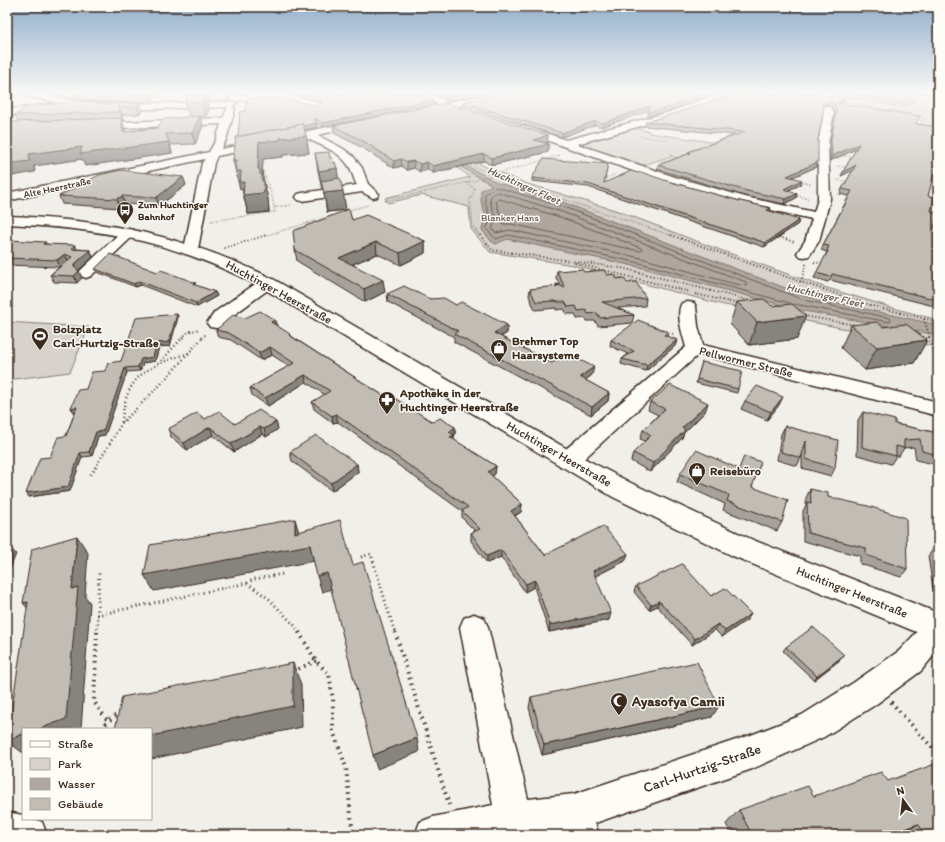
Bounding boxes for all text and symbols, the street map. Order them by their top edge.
water label: Huchtinger Fleet [485,164,563,208]
street label: Alte Heerstraße [22,174,92,201]
place label: Zum Huchtinger Bahnhof [138,198,209,223]
bus stop icon: Zum Huchtinger Bahnhof [115,200,135,225]
park label: Blanker Hans [481,211,539,224]
street label: Huchtinger Heerstraße [224,257,335,327]
water label: Huchtinger Fleet [785,280,866,311]
place label: Bolzplatz Carl-Hurtzig-Straße [53,322,159,351]
sports icon: Bolzplatz Carl-Hurtzig-Straße [30,326,50,351]
place label: Brehmer Top Haarsysteme [512,334,580,363]
shop icon: Brehmer Top Haarsysteme [489,338,509,363]
street label: Pellwormer Straße [698,344,795,380]
place label: Apotheke in der Huchtinger Heerstraße [399,386,519,415]
pharmacy icon: Apotheke in der Huchtinger Heerstraße [377,390,397,415]
street label: Huchtinger Heerstraße [504,418,614,490]
shop icon: Reisebüro [687,461,707,486]
place label: Reisebüro [710,464,761,478]
street label: Huchtinger Heerstraße [794,563,910,621]
mosque icon: Ayasofya Camii [609,691,629,716]
place label: Ayasofya Camii [631,693,725,710]
legend [22,728,152,820]
text: Straße [58,737,93,751]
street label: Carl-Hurtzig-Straße [641,740,764,797]
text: Park [58,757,82,771]
text: Wasser [58,777,95,791]
north arrow [883,780,923,820]
text: N [895,784,906,798]
text: Gebäude [58,797,103,811]

